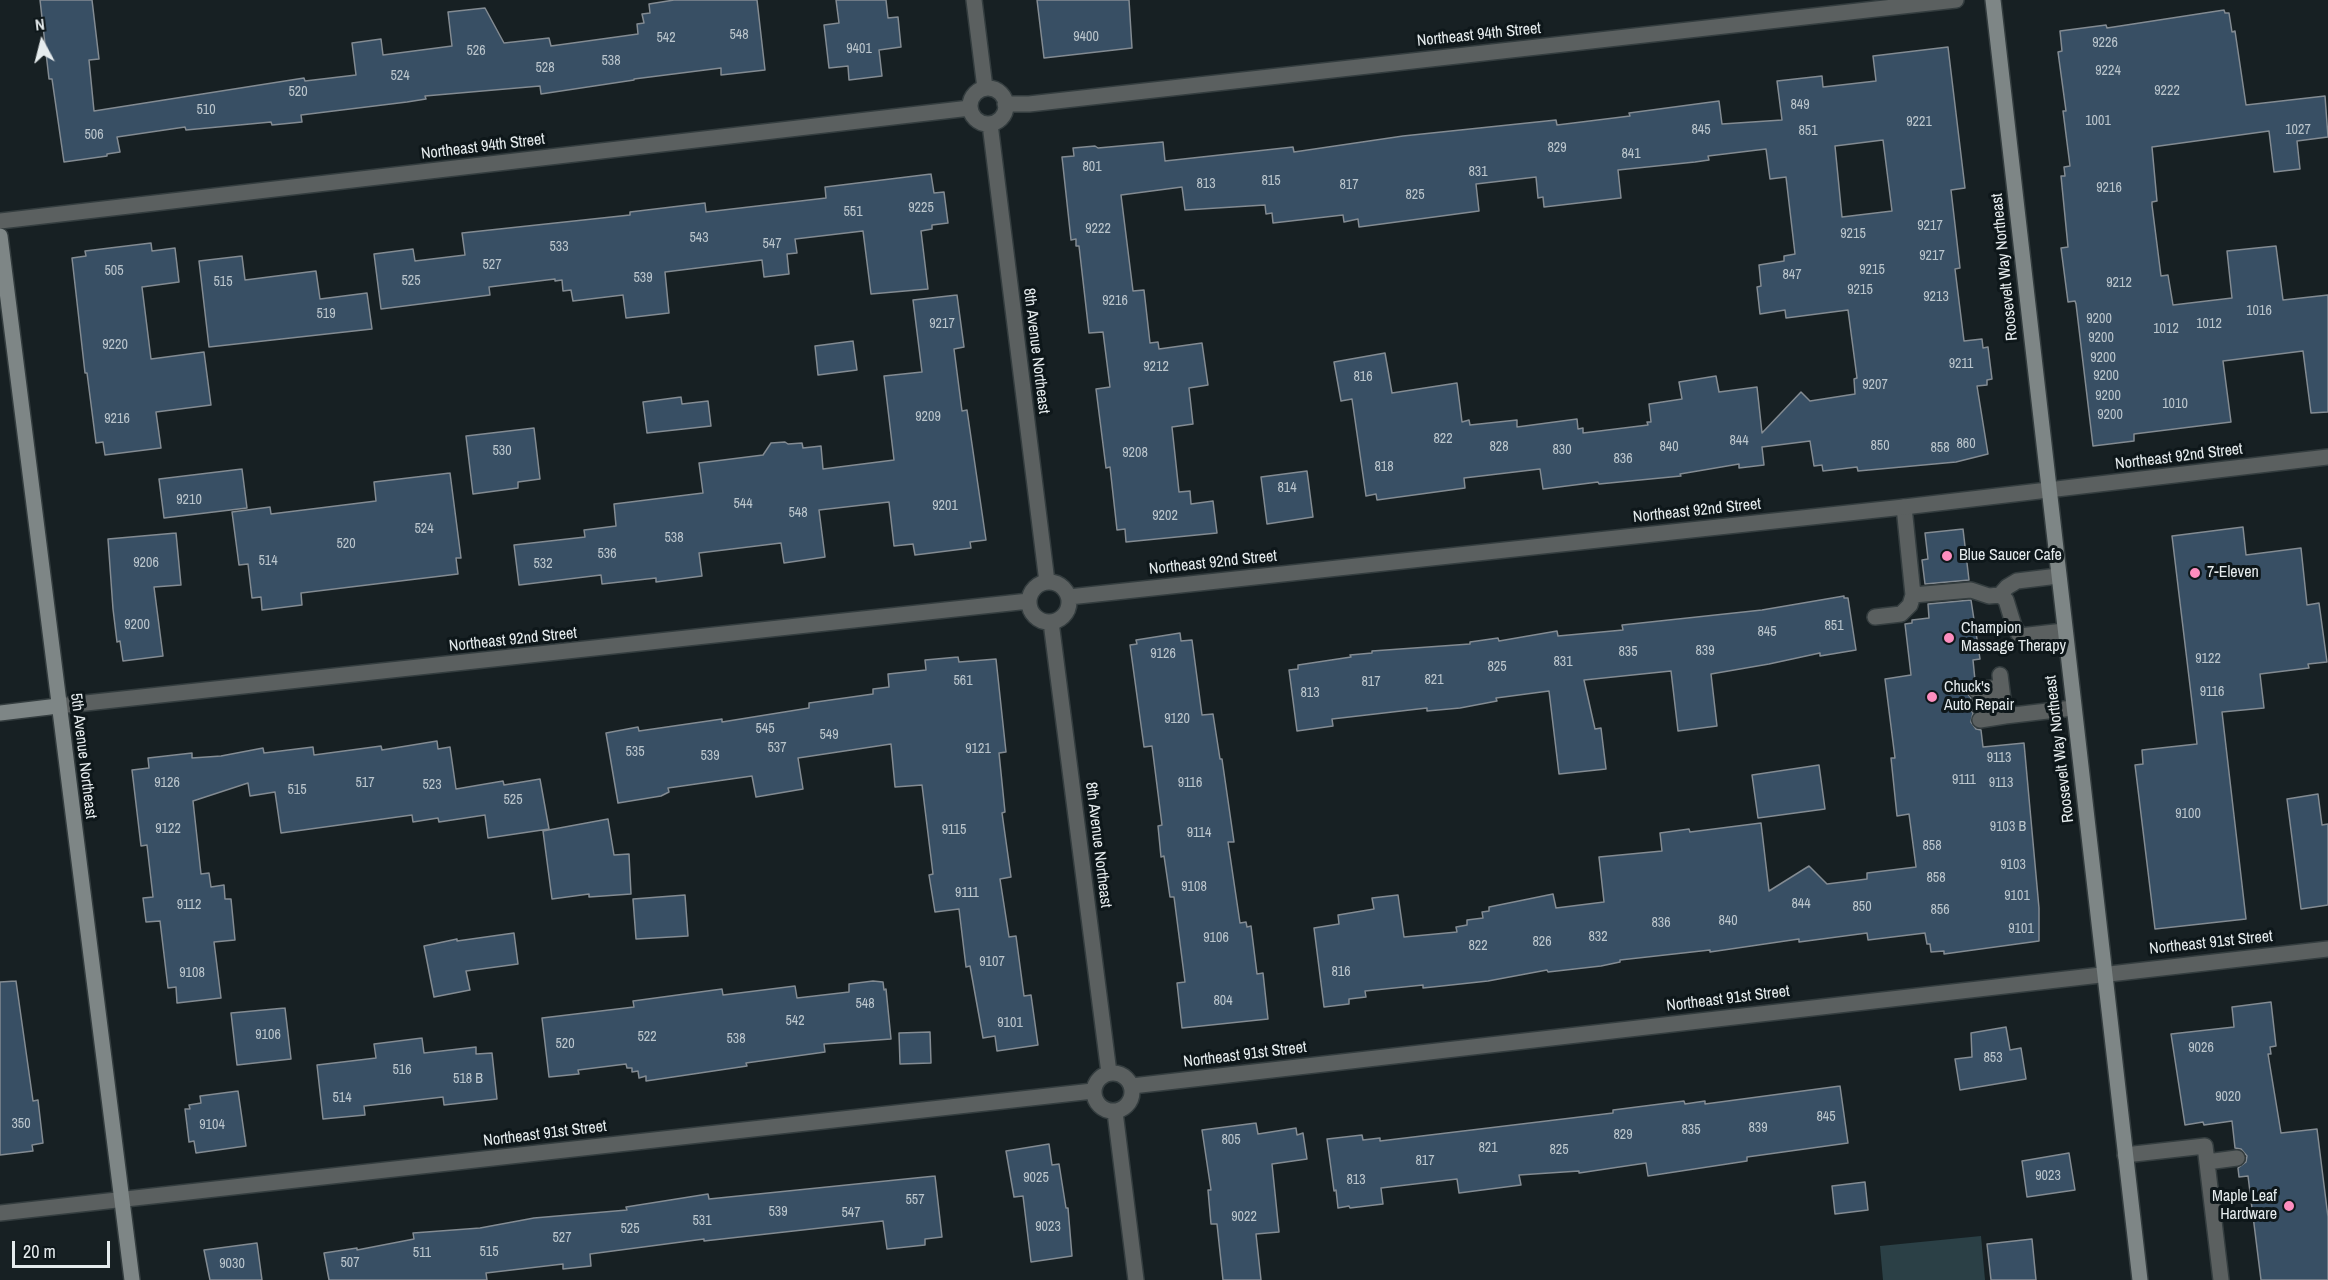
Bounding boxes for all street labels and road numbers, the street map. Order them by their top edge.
street label: Northeast 94th Street [1416,19,1542,51]
street label: Northeast 94th Street [420,130,546,164]
street label: Roosevelt Way Northeast [1988,192,2022,342]
street label: 8th Avenue Northeast [1019,287,1053,415]
street label: Northeast 92nd Street [2114,440,2244,474]
street label: Northeast 92nd Street [1632,495,1762,527]
street label: Northeast 92nd Street [1148,547,1278,579]
street label: Northeast 92nd Street [448,624,578,656]
street label: Roosevelt Way Northeast [2041,674,2079,824]
street label: 5th Avenue Northeast [66,692,100,820]
street label: 8th Avenue Northeast [1081,781,1115,909]
street label: Northeast 91st Street [2148,927,2274,959]
street label: Northeast 91st Street [1665,982,1791,1016]
street label: Northeast 91st Street [1182,1038,1308,1072]
street label: Northeast 91st Street [482,1117,608,1151]

